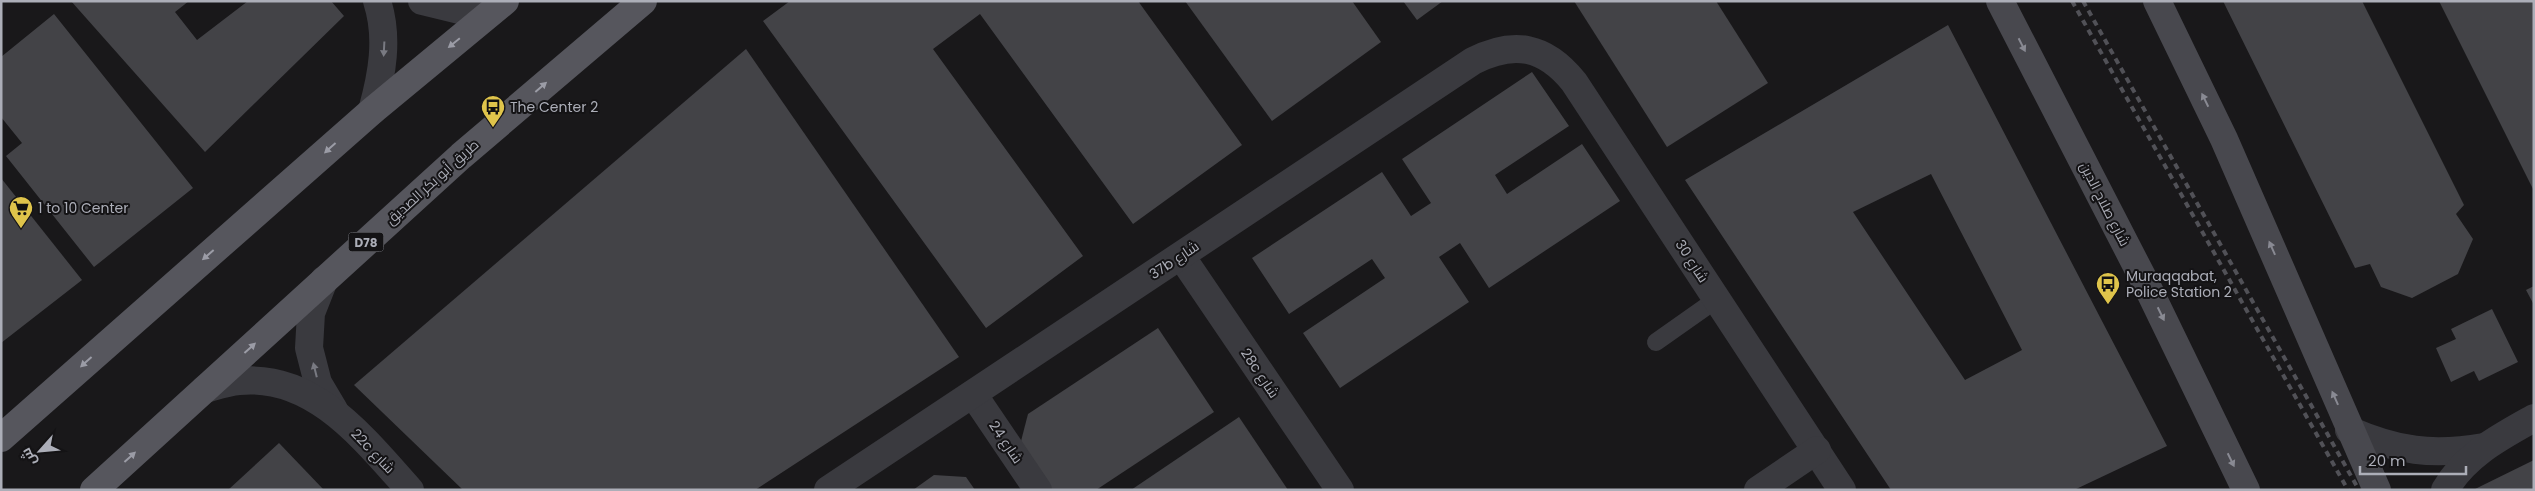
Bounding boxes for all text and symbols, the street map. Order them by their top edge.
one-way arrow [2018,37,2026,52]
one-way arrow [448,38,461,49]
one-way arrow [379,42,387,58]
one-way arrow [534,81,546,93]
one-way arrow [2201,93,2209,107]
bus stop icon: The Center 2 [480,94,506,128]
place label: The Center 2 [510,97,598,117]
street label: طريق أبو بكر الصديق [381,135,483,229]
one-way arrow [324,142,336,154]
street label: شارع صلاح الدين [2075,158,2135,250]
supermarket icon: 1 to 10 Center [8,195,34,229]
place label: 1 to 10 Center [38,198,128,218]
road number: D78 [348,232,384,252]
street label: شارع 30 [1671,235,1713,287]
street label: 37b شارع [1145,236,1203,284]
one-way arrow [2268,241,2276,255]
one-way arrow [202,249,214,261]
place label: Muraqqabat, Police Station 2 [2126,266,2232,302]
bus stop icon: Muraqqabat, Police Station 2 [2095,271,2121,305]
one-way arrow [2157,306,2165,321]
one-way arrow [244,342,257,353]
street label: 28c شارع [1236,344,1284,402]
one-way arrow [79,357,92,368]
one-way arrow [311,363,319,378]
one-way arrow [2330,391,2338,405]
street label: شارع 24 [984,417,1028,467]
street label: 22c شارع [347,424,399,478]
north arrow [15,426,65,476]
text: ش [15,444,41,469]
scale bar [2360,444,2466,476]
text: 20 m [2368,450,2406,471]
one-way arrow [124,451,136,463]
one-way arrow [2228,453,2236,467]

